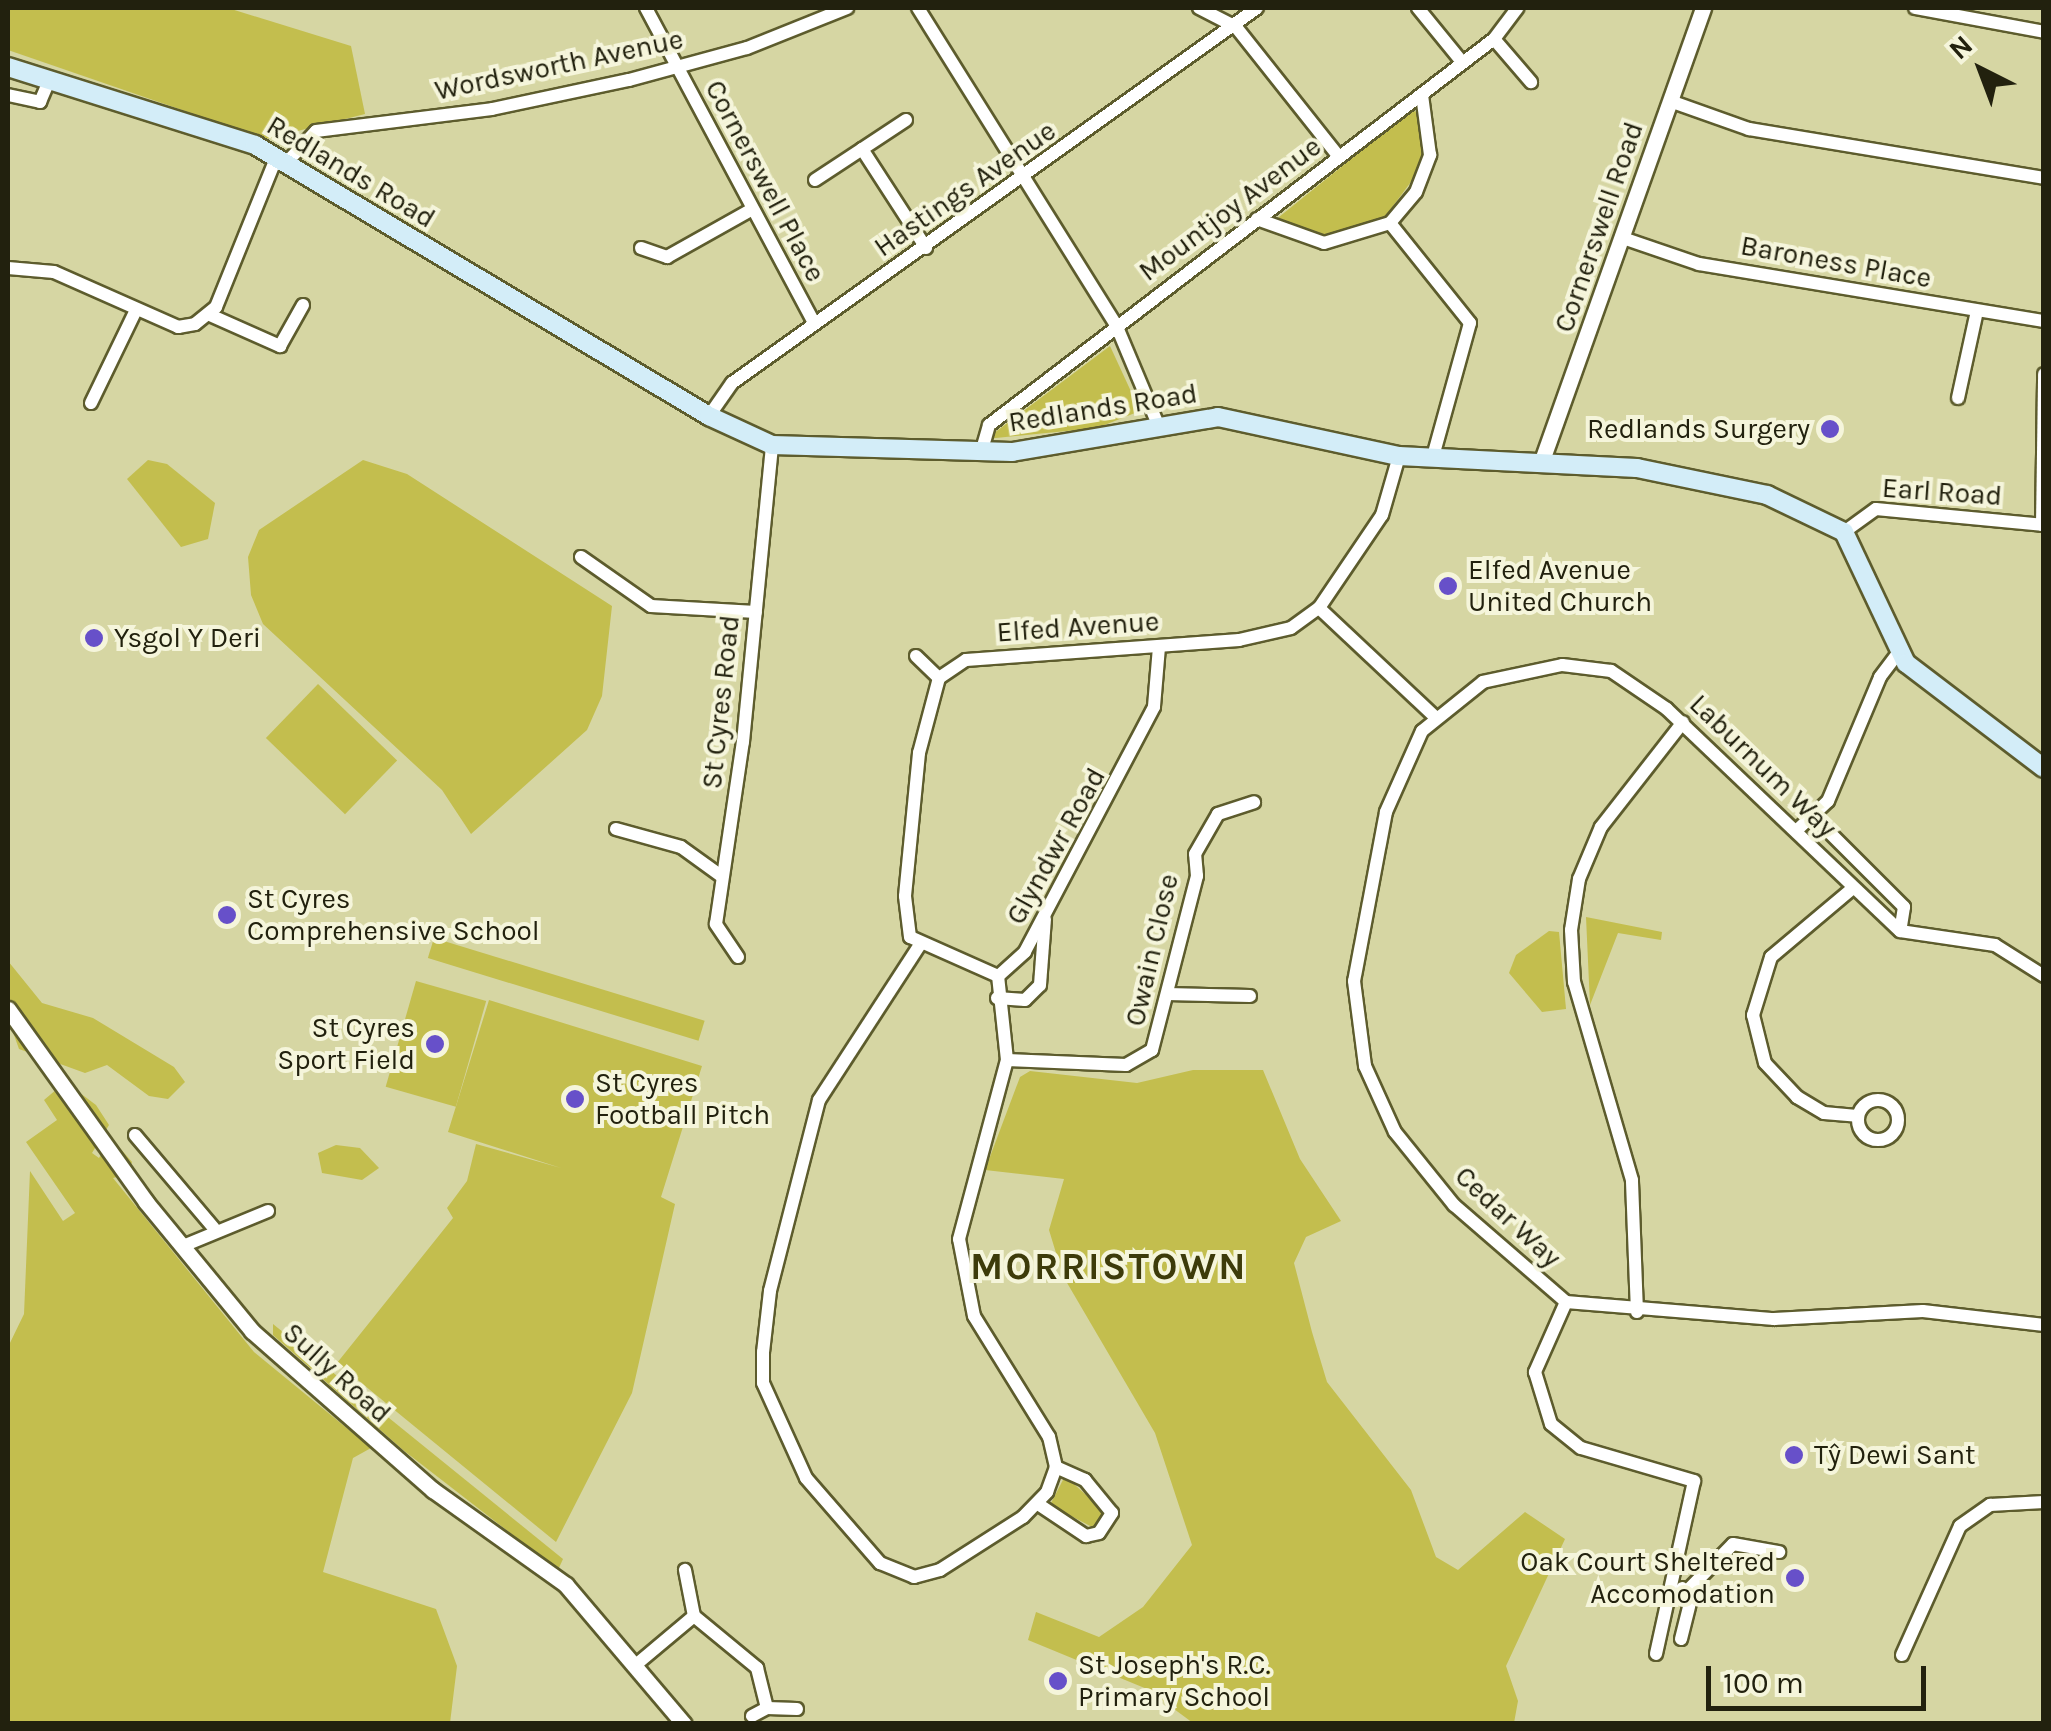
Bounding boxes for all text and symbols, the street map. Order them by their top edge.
north arrow [1931,20,2031,120]
street label: Wordsworth Avenue [432,22,686,108]
text: N [1942,28,1979,66]
street label: Cornerswell Place [698,75,832,287]
street label: Redlands Road [261,108,441,236]
street label: Hastings Avenue [868,114,1062,264]
street label: Cornerswell Road [1547,117,1651,337]
street label: Mountjoy Avenue [1132,130,1328,288]
street label: Baroness Place [1738,229,1934,295]
street label: Redlands Road [1006,376,1200,440]
place label: Redlands Surgery [1587,412,1810,446]
marker: Redlands Surgery [1819,418,1841,440]
street label: Earl Road [1881,471,2003,513]
place label: Elfed Avenue United Church [1468,553,1652,619]
marker: Elfed Avenue United Church [1437,575,1459,597]
street label: Elfed Avenue [996,605,1160,649]
street label: St Cyres Road [695,613,747,791]
place label: Ysgol Y Deri [114,621,261,655]
marker: Ysgol Y Deri [83,627,105,649]
street label: Laburnum Way [1682,687,1844,845]
street label: Glyndwr Road [999,762,1113,930]
street label: Owain Close [1118,871,1186,1029]
place label: St Cyres Comprehensive School [247,882,540,948]
marker: St Cyres Comprehensive School [216,904,238,926]
place label: St Cyres Sport Field [277,1011,415,1077]
marker: St Cyres Sport Field [424,1033,446,1055]
place label: St Cyres Football Pitch [595,1066,770,1132]
marker: St Cyres Football Pitch [564,1088,586,1110]
street label: Cedar Way [1448,1159,1568,1275]
district label: MORRISTOWN [970,1244,1248,1290]
street label: Sully Road [276,1316,398,1430]
place label: Tŷ Dewi Sant [1814,1438,1976,1472]
marker: Tŷ Dewi Sant [1783,1444,1805,1466]
place label: Oak Court Sheltered Accomodation [1520,1545,1775,1611]
marker: Oak Court Sheltered Accomodation [1784,1567,1806,1589]
scale bar [1711,1646,1931,1708]
place label: St Joseph's R.C. Primary School [1078,1648,1271,1714]
text: 100 m [1723,1665,1804,1701]
marker: St Joseph's R.C. Primary School [1047,1670,1069,1692]

